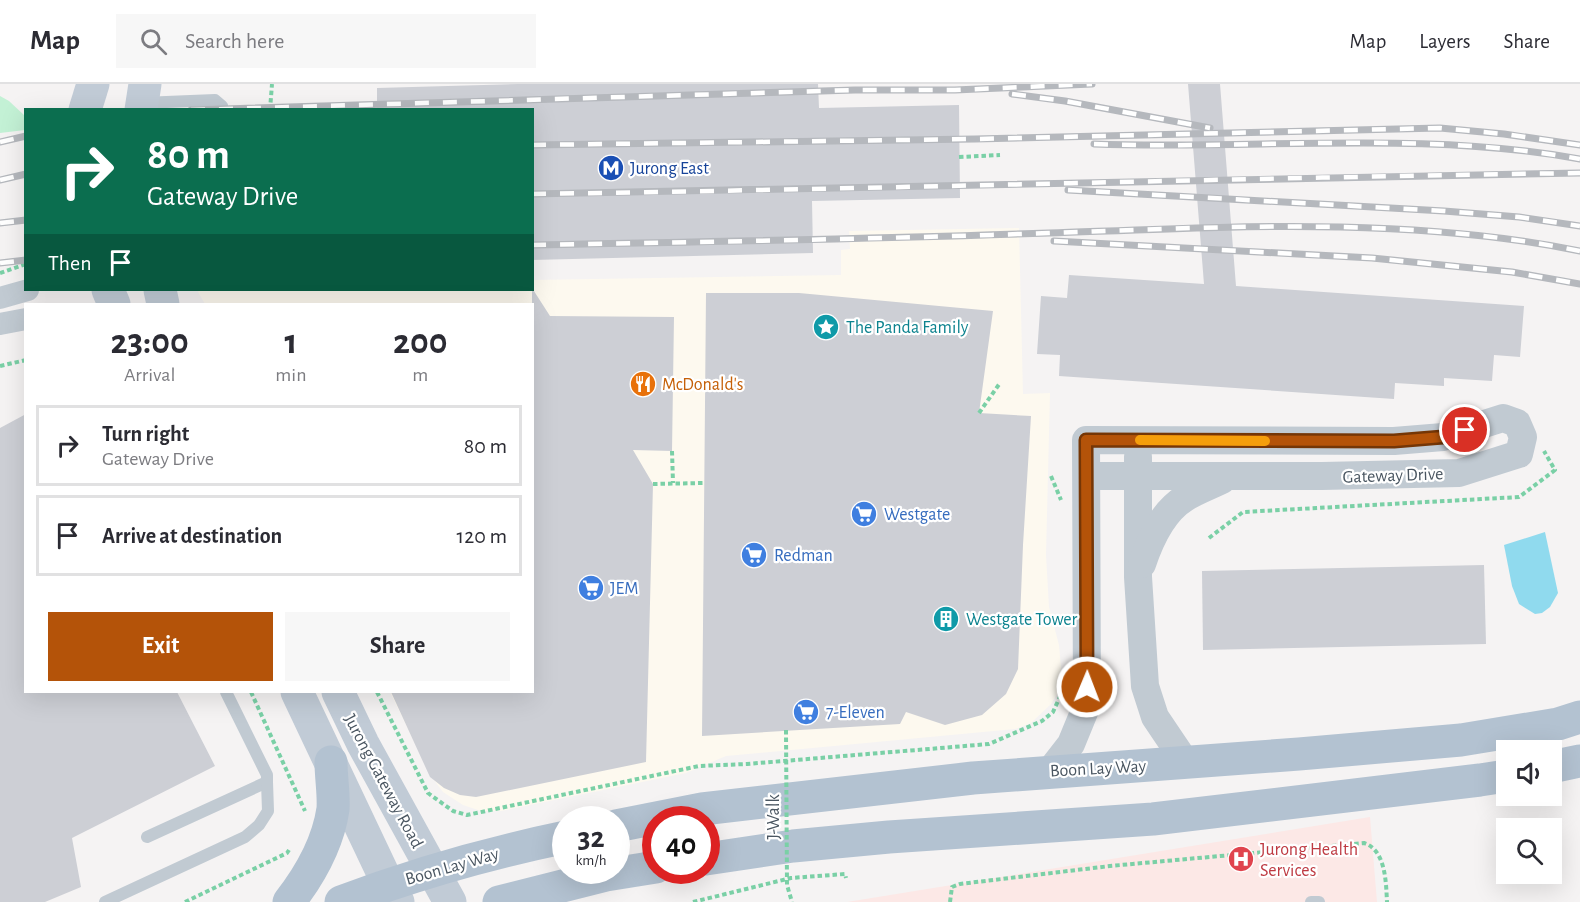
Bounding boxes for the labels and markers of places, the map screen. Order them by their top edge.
metro station icon: Jurong East [596,153,626,183]
place label: Jurong East [630,160,709,178]
place icon: The Panda Family [811,312,841,342]
place label: The Panda Family [846,319,969,337]
restaurant icon: McDonald's [628,369,658,399]
place label: McDonald's [662,376,744,394]
pin [1439,404,1490,455]
supermarket icon: Westgate [849,499,879,529]
place label: Westgate [884,506,950,524]
supermarket icon: Redman [739,540,769,570]
place label: Redman [774,547,833,565]
supermarket icon: JEM [576,573,606,603]
place label: JEM [610,580,638,598]
building icon: Westgate Tower [931,604,961,634]
place label: Westgate Tower [966,611,1078,629]
supermarket icon: 7-Eleven [791,697,821,727]
place label: 7-Eleven [826,704,885,722]
place label: Jurong Health Services [1260,841,1358,880]
hospital icon: Jurong Health Services [1226,844,1256,874]

